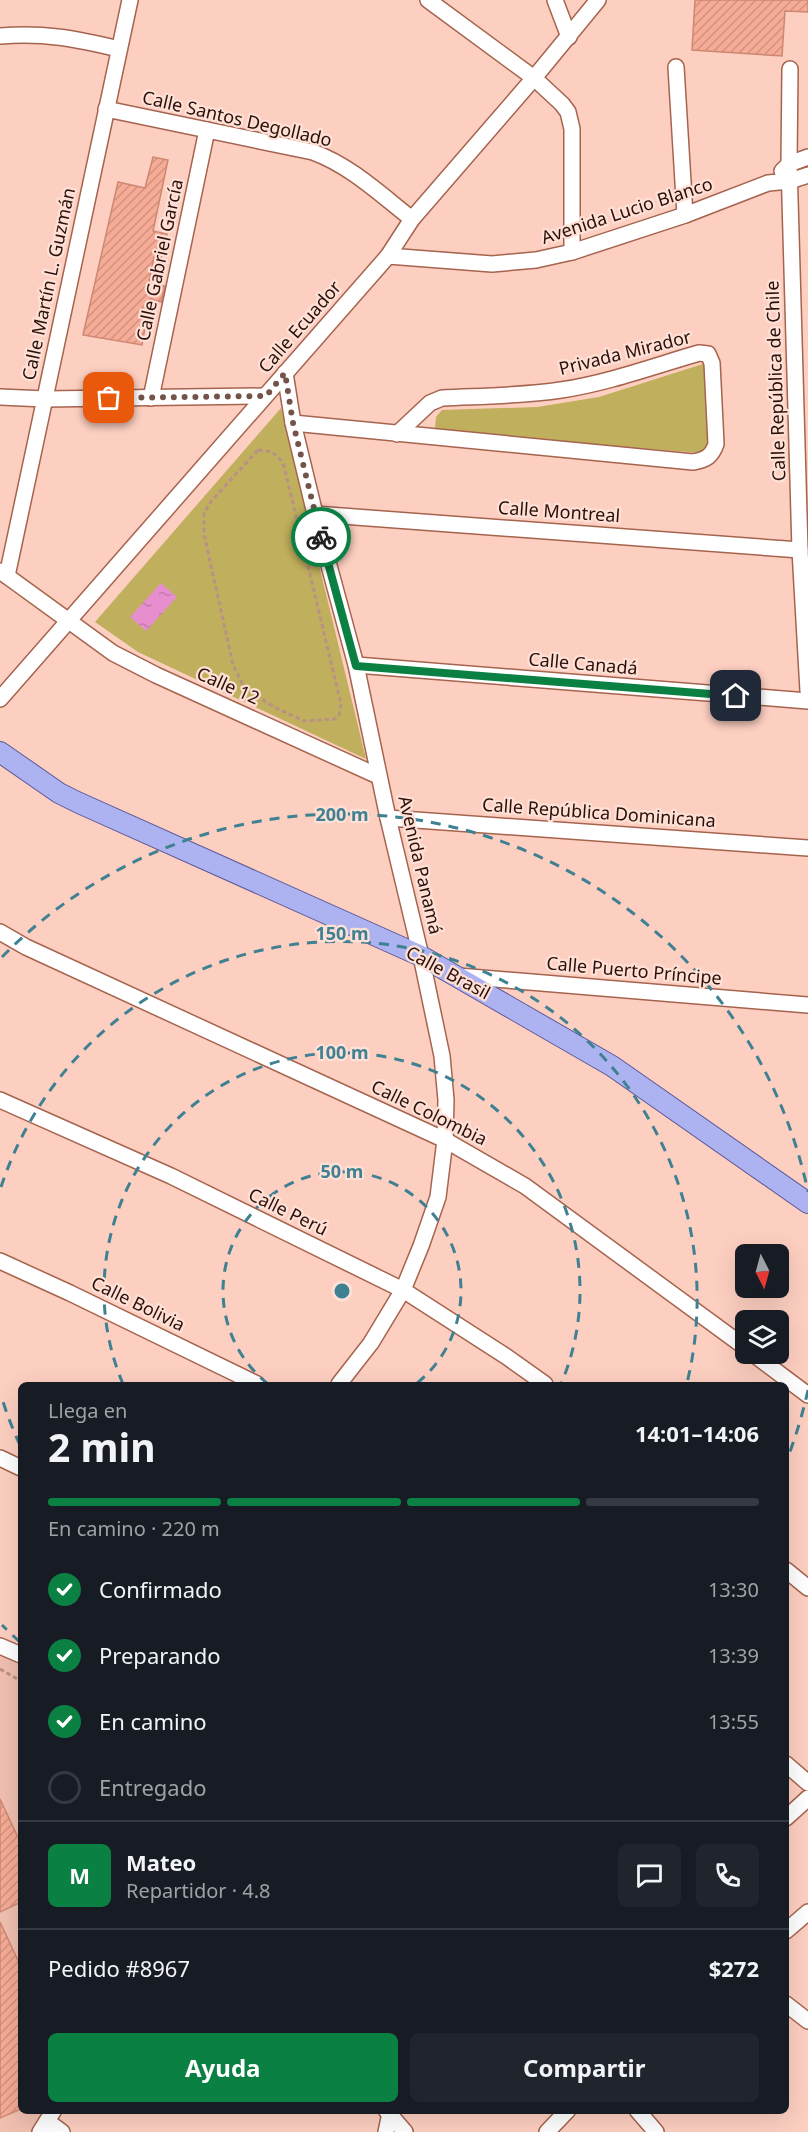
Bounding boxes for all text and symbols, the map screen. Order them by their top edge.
street label: Calle Santos Degollado [140,85,334,152]
street label: Avenida Lucio Blanco [538,171,715,249]
street label: Calle Gabriel García [130,177,188,343]
street label: Calle Martín L. Guzmán [16,185,80,382]
street label: Calle Ecuador [253,275,346,378]
street label: Calle República de Chile [760,280,790,482]
street label: Privada Mirador [556,324,694,380]
pin [83,372,134,423]
icon: bag [92,381,125,414]
street label: Calle Montreal [497,495,621,527]
courier [291,507,351,567]
icon: bike [305,521,338,554]
street label: Calle Canadá [528,646,639,680]
street label: Calle 12 [193,661,264,710]
pin [710,670,761,721]
icon: home [719,679,752,712]
street label: Calle República Dominicana [481,792,717,832]
street label: Avenida Panamá [393,793,449,936]
text: 200 m [315,802,369,826]
text: 150 m [315,921,369,945]
street label: Calle Brasil [402,940,495,1004]
street label: Calle Puerto Príncipe [545,950,723,990]
text: 100 m [315,1040,369,1064]
street label: Calle Colombia [368,1074,491,1151]
text: 50 m [321,1159,363,1183]
street label: Calle Perú [245,1182,332,1241]
north arrow [735,1244,789,1298]
map controls [735,1244,789,1364]
street label: Calle Bolivia [88,1270,189,1336]
centre of rings [332,1281,352,1301]
button: layers [735,1310,789,1364]
text: Llega en [48,1397,127,1424]
text: 14:01–14:06 [635,1418,759,1448]
text: 2 min [48,1420,155,1473]
text: En camino · 220 m [48,1515,220,1542]
icon: check [48,1573,81,1606]
text: Confirmado [99,1574,222,1604]
text: 13:30 [708,1576,759,1603]
icon: check [48,1639,81,1672]
text: Preparando [99,1640,221,1670]
text: 13:39 [708,1642,759,1669]
icon: check [48,1705,81,1738]
text: En camino [99,1706,207,1736]
text: 13:55 [708,1708,759,1735]
text: Entregado [99,1772,207,1802]
button: chat [618,1844,681,1907]
button: phone [696,1844,759,1907]
text: Mateo [126,1847,196,1877]
text: M [69,1860,90,1890]
text: Repartidor · 4.8 [126,1877,271,1904]
text: Pedido #8967 [48,1953,190,1983]
text: $272 [709,1953,759,1983]
button: Ayuda [48,2033,398,2102]
button: Compartir [410,2033,759,2102]

